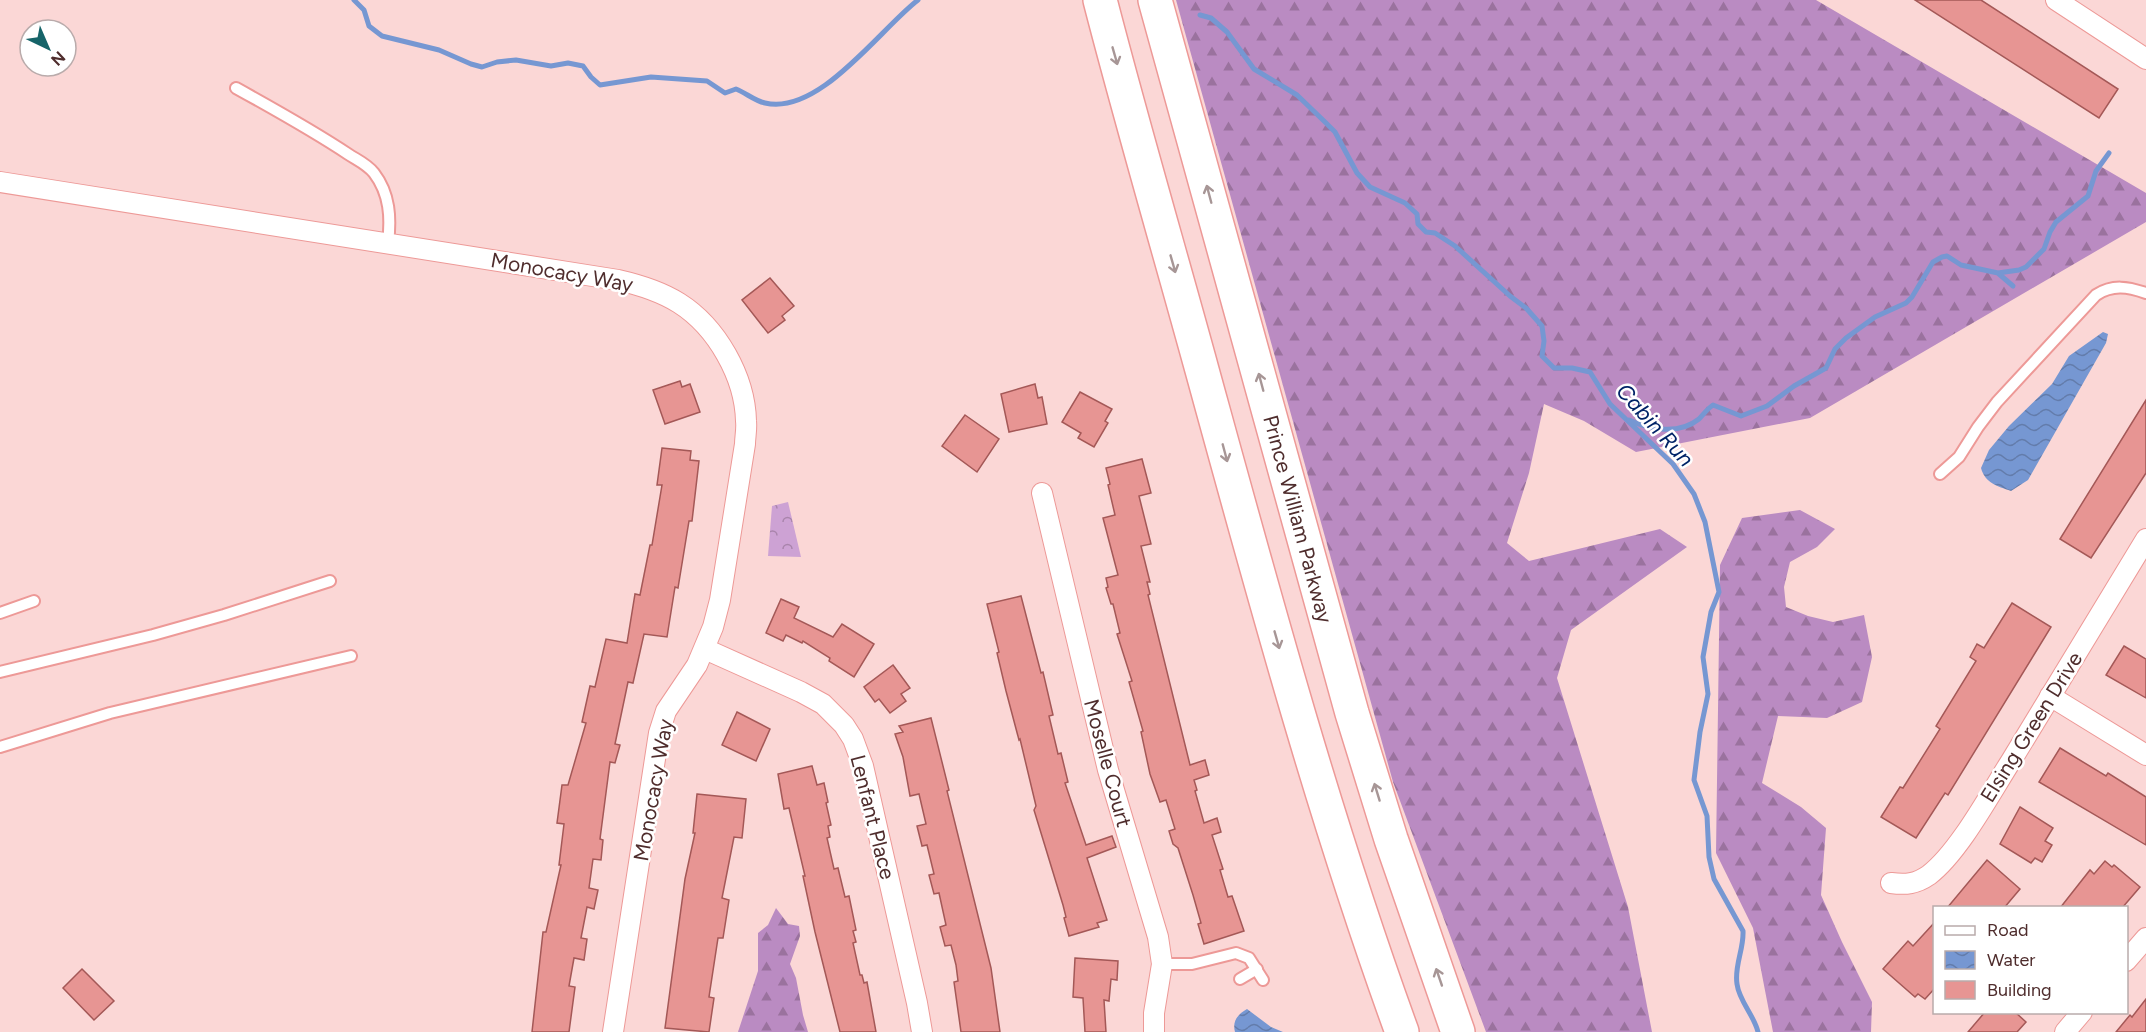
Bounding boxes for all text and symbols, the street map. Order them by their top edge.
north arrow [18,18,78,78]
text: N [47,47,69,70]
one-way arrow [1110,47,1121,66]
one-way arrow [1203,185,1214,204]
street label: Monocacy Way [489,247,635,297]
one-way arrow [1168,255,1179,274]
one-way arrow [1254,373,1266,392]
water label: Cabin Run [1611,378,1699,472]
street label: Prince William Parkway [1258,412,1338,626]
one-way arrow [1219,443,1231,462]
one-way arrow [1272,630,1283,649]
street label: Elsing Green Drive [1975,647,2087,807]
street label: Moselle Court [1079,696,1137,830]
street label: Monocacy Way [628,717,678,863]
street label: Lenfant Place [845,752,901,882]
one-way arrow [1371,783,1382,802]
legend [1933,906,2128,1014]
text: Road [1987,919,2028,941]
text: Water [1987,949,2035,971]
one-way arrow [1432,968,1443,987]
text: Building [1987,979,2052,1001]

